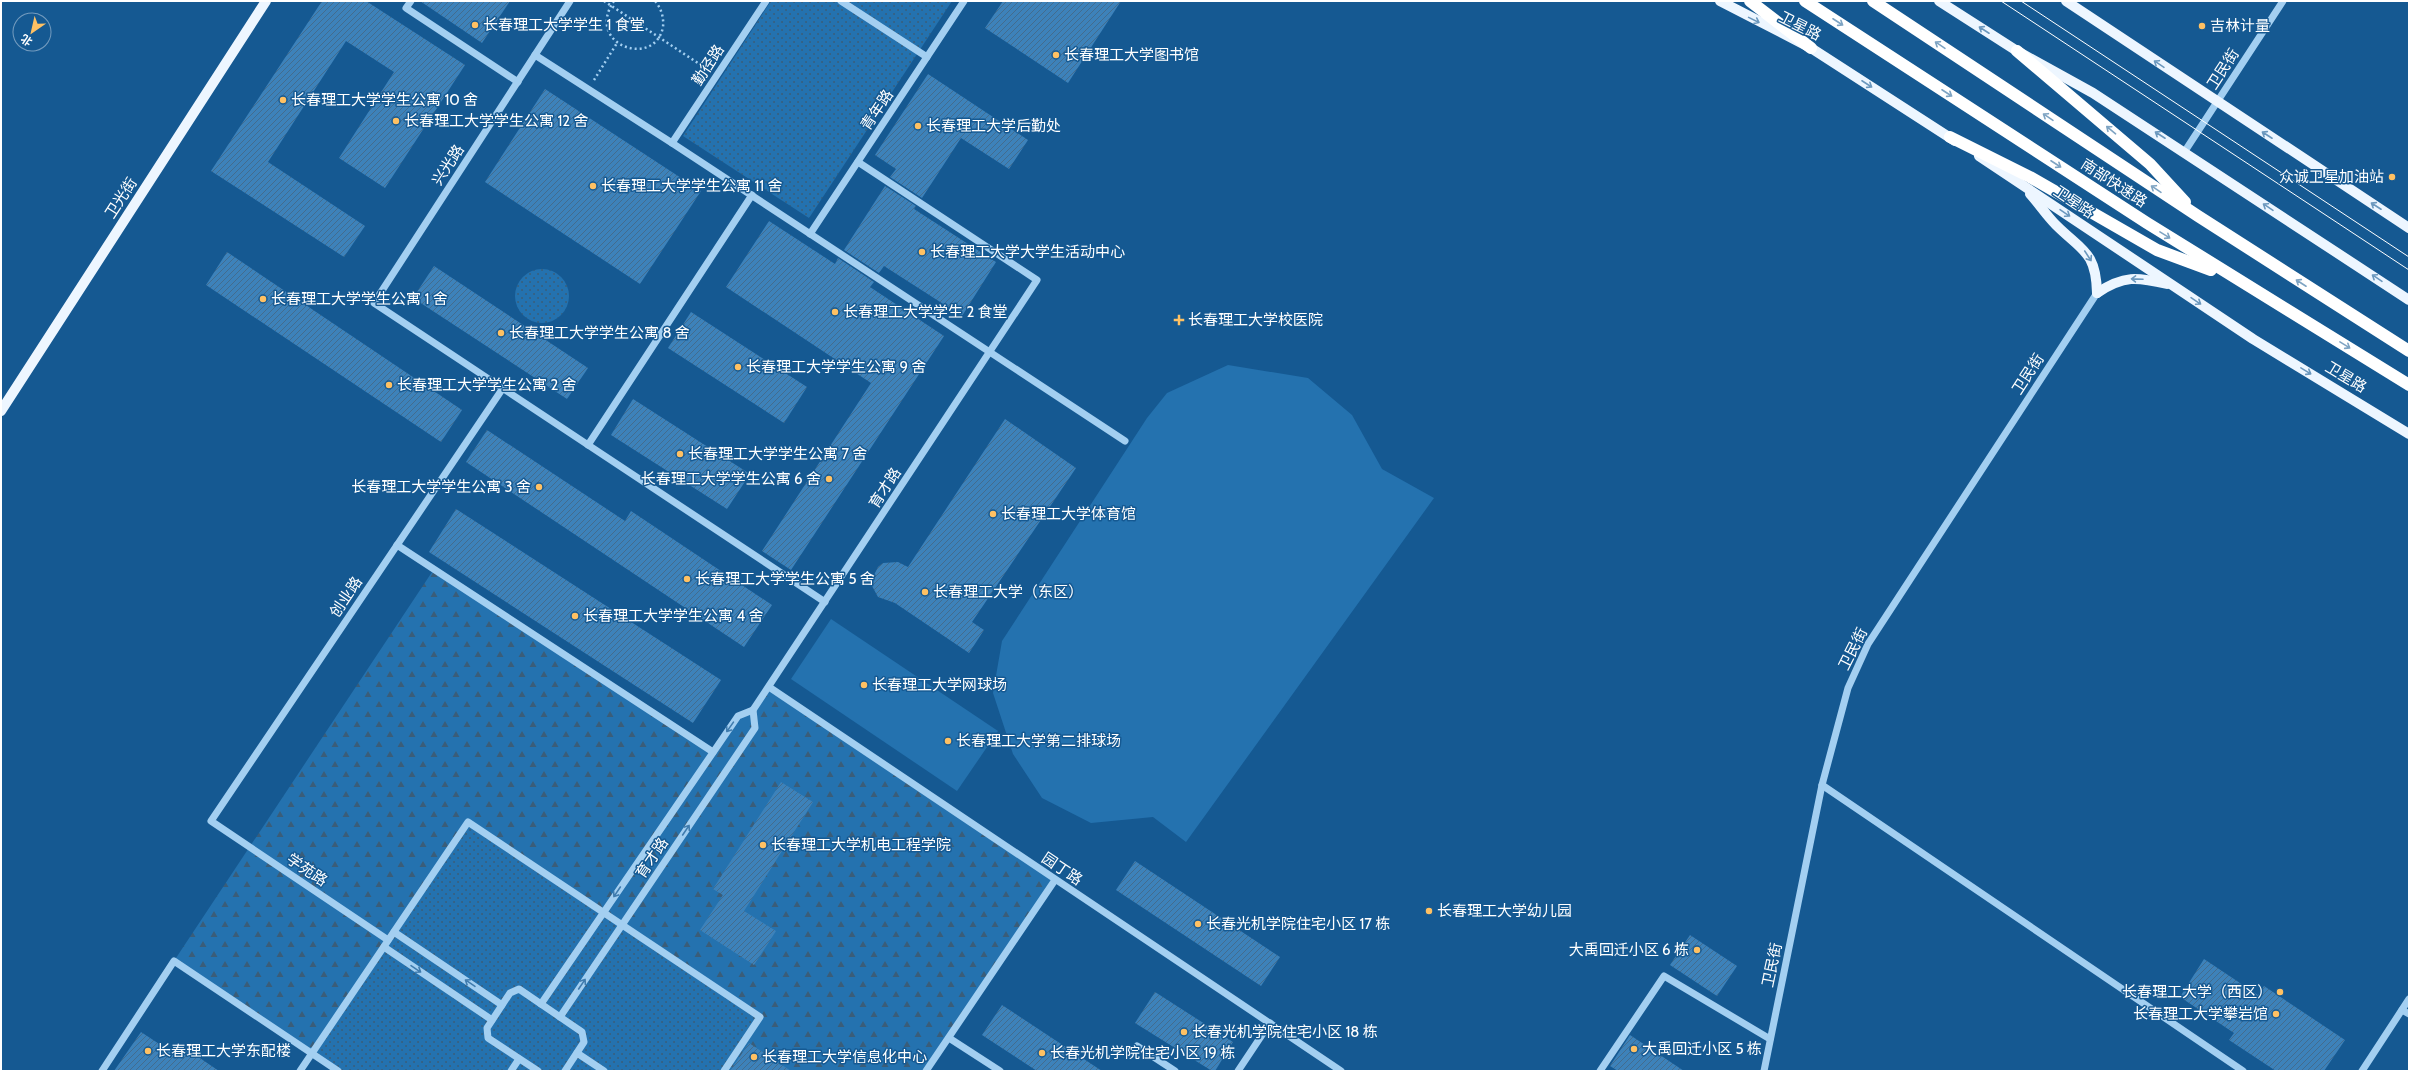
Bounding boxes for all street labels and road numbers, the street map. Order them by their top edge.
street label: 卫星路 [1776,8,1824,44]
street label: 勤径路 [688,41,728,89]
street label: 卫民街 [2203,45,2243,93]
street label: 青年路 [857,86,897,134]
street label: 兴光路 [428,141,468,189]
street label: 南部快速路 [2078,155,2150,211]
street label: 卫光街 [101,174,141,222]
street label: 卫星路 [2050,182,2098,222]
street label: 卫民街 [2008,350,2048,398]
street label: 卫星路 [2322,358,2370,396]
street label: 育才路 [865,464,905,512]
street label: 创业路 [326,573,366,621]
street label: 卫民街 [1835,625,1871,673]
street label: 育才路 [632,834,672,882]
street label: 园丁路 [1038,849,1086,889]
street label: 学苑路 [283,850,331,890]
street label: 卫民街 [1759,941,1785,989]

